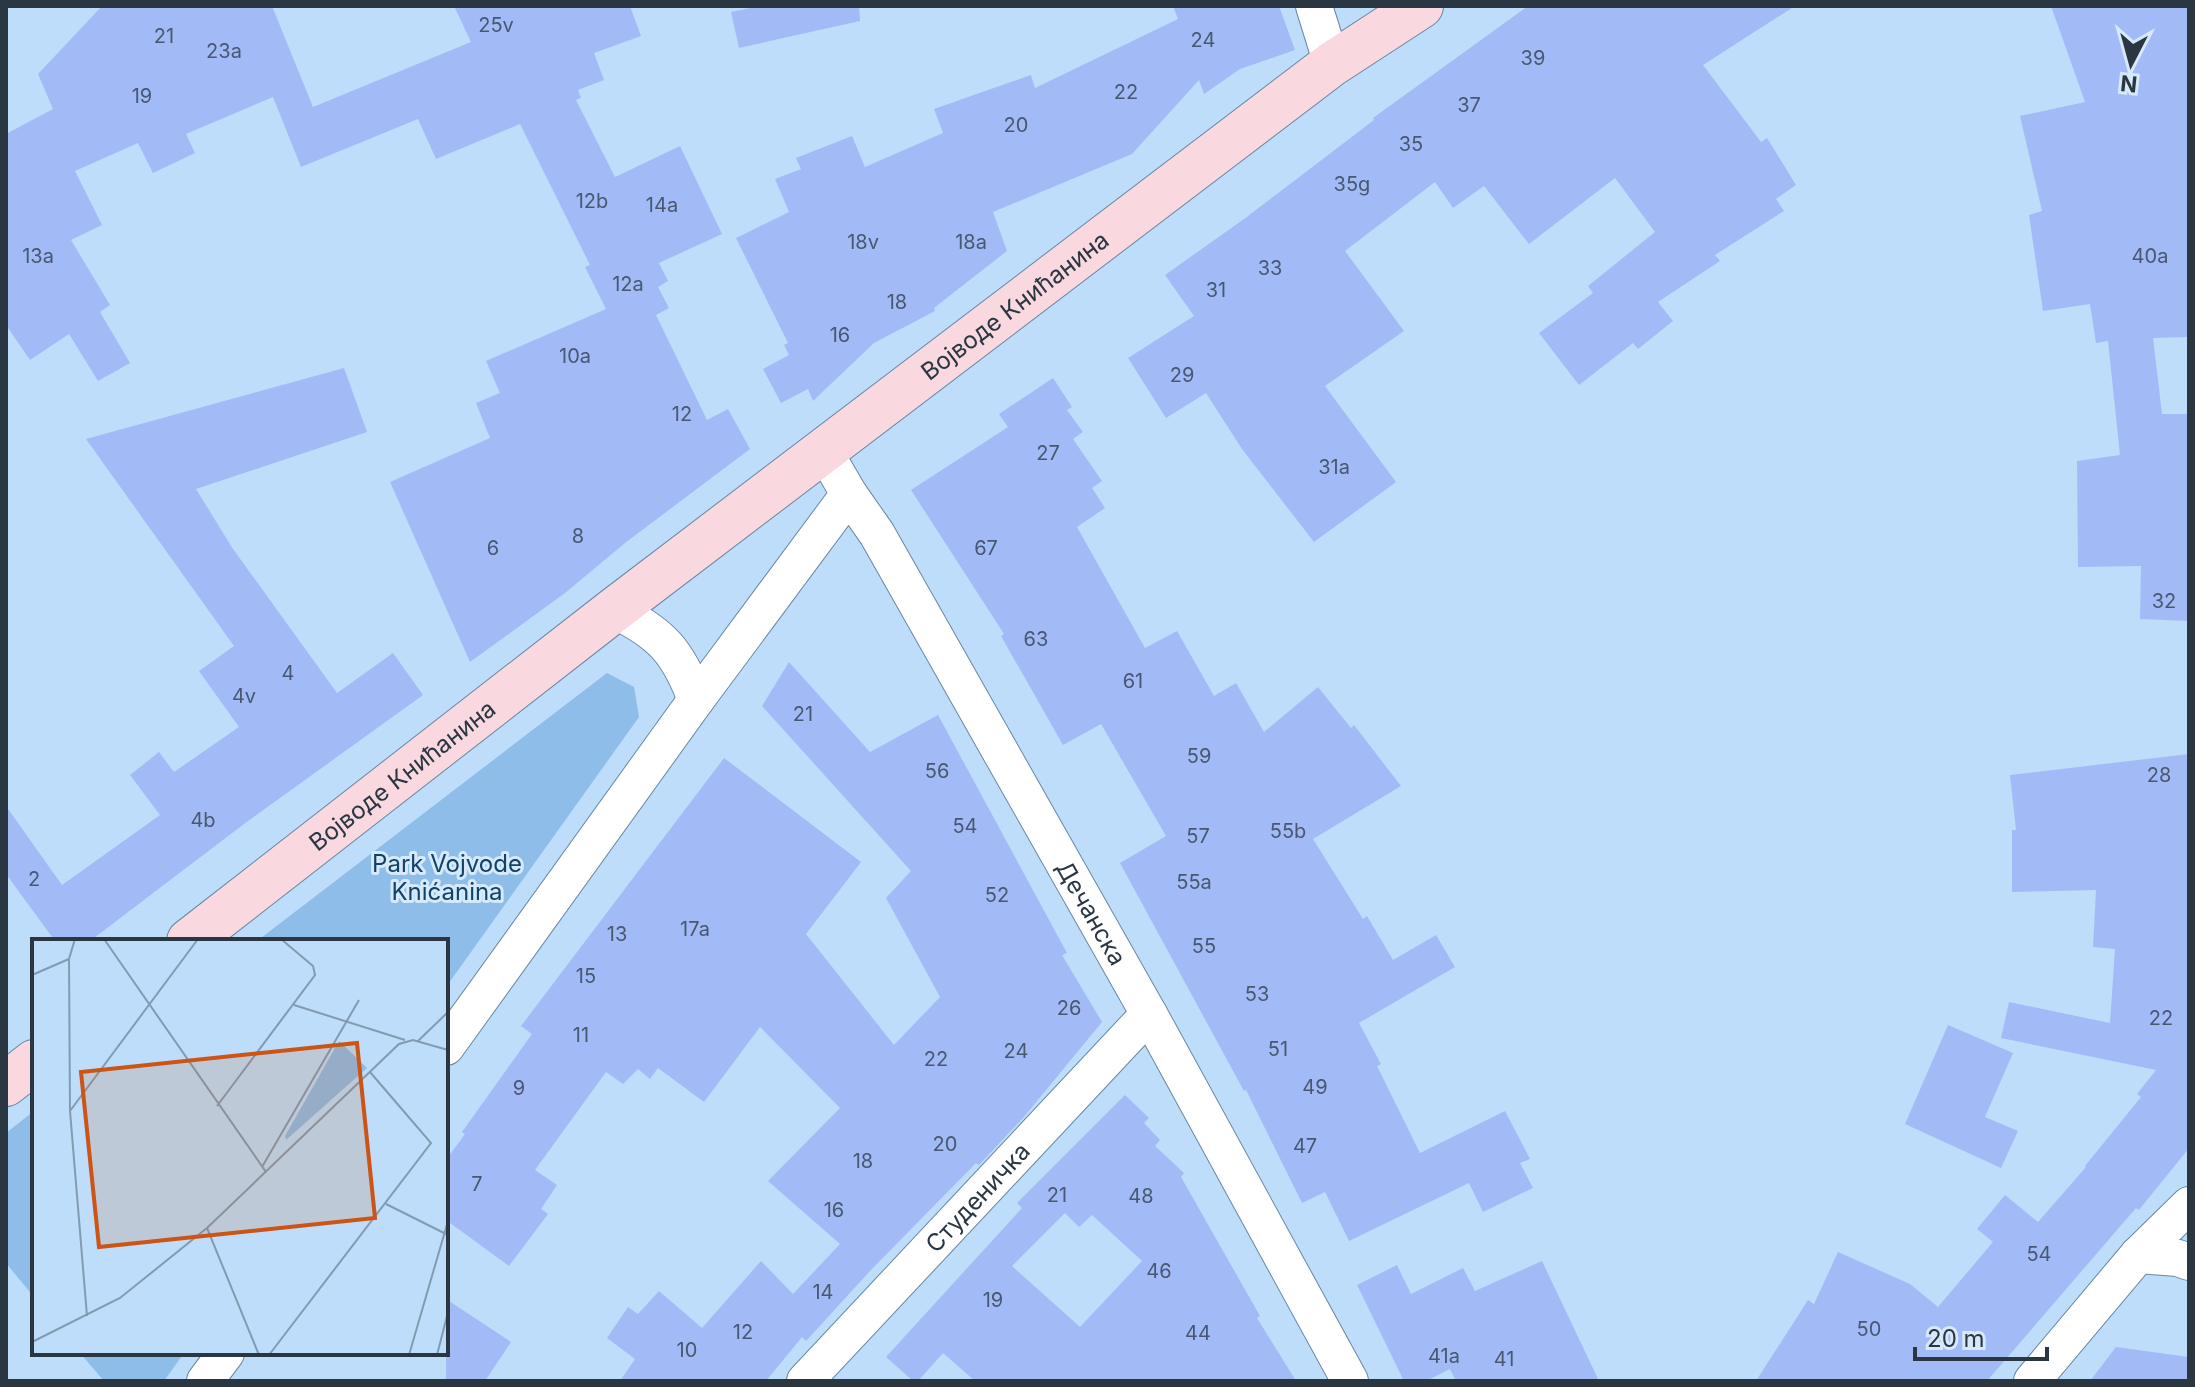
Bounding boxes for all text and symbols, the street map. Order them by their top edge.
house number: 25v [478,13,514,37]
house number: 21 [154,24,174,48]
north arrow [2091,24,2171,104]
house number: 24 [1191,28,1215,52]
house number: 23a [206,39,242,63]
house number: 39 [1521,46,1545,70]
text: N [2119,70,2139,98]
house number: 22 [1114,80,1138,104]
house number: 19 [132,84,152,108]
house number: 37 [1457,93,1481,117]
house number: 20 [1004,113,1028,137]
house number: 35 [1399,132,1423,156]
house number: 35g [1334,172,1370,196]
house number: 12b [576,189,608,213]
house number: 14a [646,193,678,217]
street label: Војводе Книћанина [915,225,1114,386]
house number: 18v [847,230,879,254]
house number: 18a [955,230,987,254]
house number: 13a [22,244,54,268]
house number: 40a [2132,244,2168,268]
house number: 33 [1258,256,1282,280]
house number: 12a [612,272,644,296]
house number: 31 [1206,278,1226,302]
house number: 18 [887,290,907,314]
house number: 16 [830,323,850,347]
house number: 10a [559,344,591,368]
house number: 29 [1170,363,1194,387]
house number: 12 [672,402,692,426]
house number: 27 [1036,441,1060,465]
house number: 31a [1318,455,1350,479]
house number: 8 [572,524,584,548]
house number: 6 [487,536,499,560]
house number: 67 [974,536,998,560]
house number: 32 [2152,589,2176,613]
house number: 63 [1024,627,1048,651]
house number: 4 [282,661,294,685]
house number: 61 [1123,669,1143,693]
house number: 4v [232,684,256,708]
street label: Војводе Книћанина [303,694,501,857]
house number: 21 [793,702,813,726]
house number: 59 [1187,744,1211,768]
house number: 56 [925,759,949,783]
house number: 28 [2147,763,2171,787]
house number: 4b [190,808,216,832]
house number: 54 [952,814,978,838]
house number: 55b [1270,819,1306,843]
house number: 57 [1186,824,1210,848]
park label: Park Vojvode Knićanina [372,849,522,906]
street label: Дечанска [1051,855,1133,970]
house number: 2 [28,867,40,891]
house number: 55a [1176,870,1212,894]
house number: 52 [985,883,1009,907]
house number: 17a [680,917,710,941]
house number: 13 [607,922,627,946]
house number: 55 [1192,934,1216,958]
inset map [32,939,448,1355]
house number: 15 [576,964,596,988]
house number: 53 [1245,982,1269,1006]
house number: 26 [1057,996,1081,1020]
house number: 22 [2149,1006,2173,1030]
house number: 11 [573,1023,589,1047]
house number: 51 [1268,1037,1288,1061]
house number: 24 [1004,1039,1028,1063]
house number: 22 [924,1047,948,1071]
house number: 49 [1302,1075,1328,1099]
house number: 9 [513,1076,525,1100]
house number: 20 [933,1132,957,1156]
house number: 47 [1293,1134,1317,1158]
street label: Студеничка [919,1136,1036,1258]
house number: 18 [853,1149,873,1173]
house number: 7 [471,1172,483,1196]
house number: 21 [1047,1183,1067,1207]
house number: 48 [1128,1184,1154,1208]
house number: 16 [824,1198,844,1222]
house number: 54 [2026,1242,2052,1266]
house number: 46 [1146,1259,1172,1283]
house number: 14 [812,1280,834,1304]
house number: 19 [983,1288,1003,1312]
scale bar [1915,1311,2047,1361]
house number: 50 [1857,1317,1881,1341]
house number: 12 [733,1320,753,1344]
house number: 44 [1185,1321,1211,1345]
text: 20 m [1927,1324,1985,1353]
house number: 10 [677,1338,697,1362]
house number: 41a [1428,1344,1460,1368]
house number: 41 [1494,1347,1514,1371]

